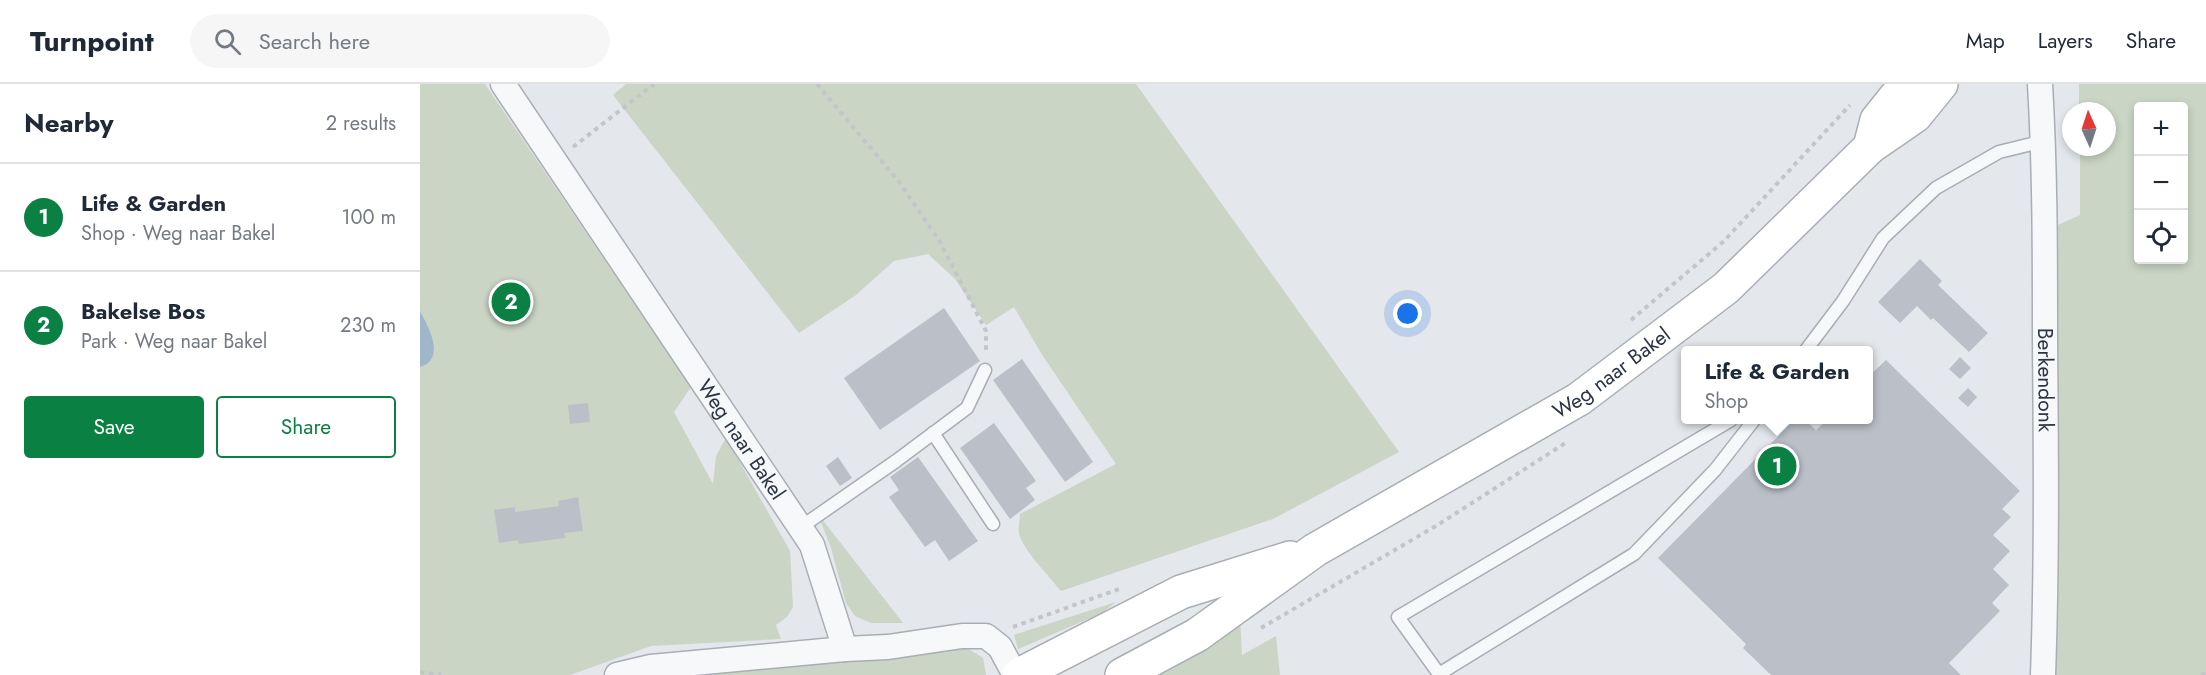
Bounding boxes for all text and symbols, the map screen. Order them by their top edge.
search box [190,14,610,68]
text: Turnpoint [30,21,154,62]
icon: search [211,25,244,58]
text: Search here [259,25,370,57]
text: Map [1966,26,2005,56]
text: Layers [2038,26,2093,56]
text: Share [2126,26,2176,56]
north arrow [2062,102,2116,156]
map controls [2134,102,2188,264]
button: + [2134,102,2188,156]
text: Nearby [24,104,113,142]
text: 2 results [326,109,396,138]
button: − [2134,156,2188,210]
text: Life & Garden [81,187,226,219]
text: 1 [38,203,49,232]
text: 100 m [341,203,396,232]
button: locate [2134,210,2188,264]
text: Shop · Weg naar Bakel [81,219,275,248]
pin: 2 [492,280,530,324]
text: Bakelse Bos [81,295,205,327]
your location [1393,299,1422,328]
text: 2 [37,311,50,340]
text: 230 m [340,311,396,340]
street label: Weg naar Bakel [1547,320,1677,426]
text: Park · Weg naar Bakel [81,327,267,356]
street label: Berkendonk [2030,328,2061,433]
popup [1681,346,1873,424]
text: Life & Garden [1704,355,1850,387]
street label: Weg naar Bakel [690,373,793,506]
text: Shop [1704,387,1748,416]
button: Save [24,396,204,458]
button: Share [216,396,396,458]
pin: 1 [1758,444,1796,488]

